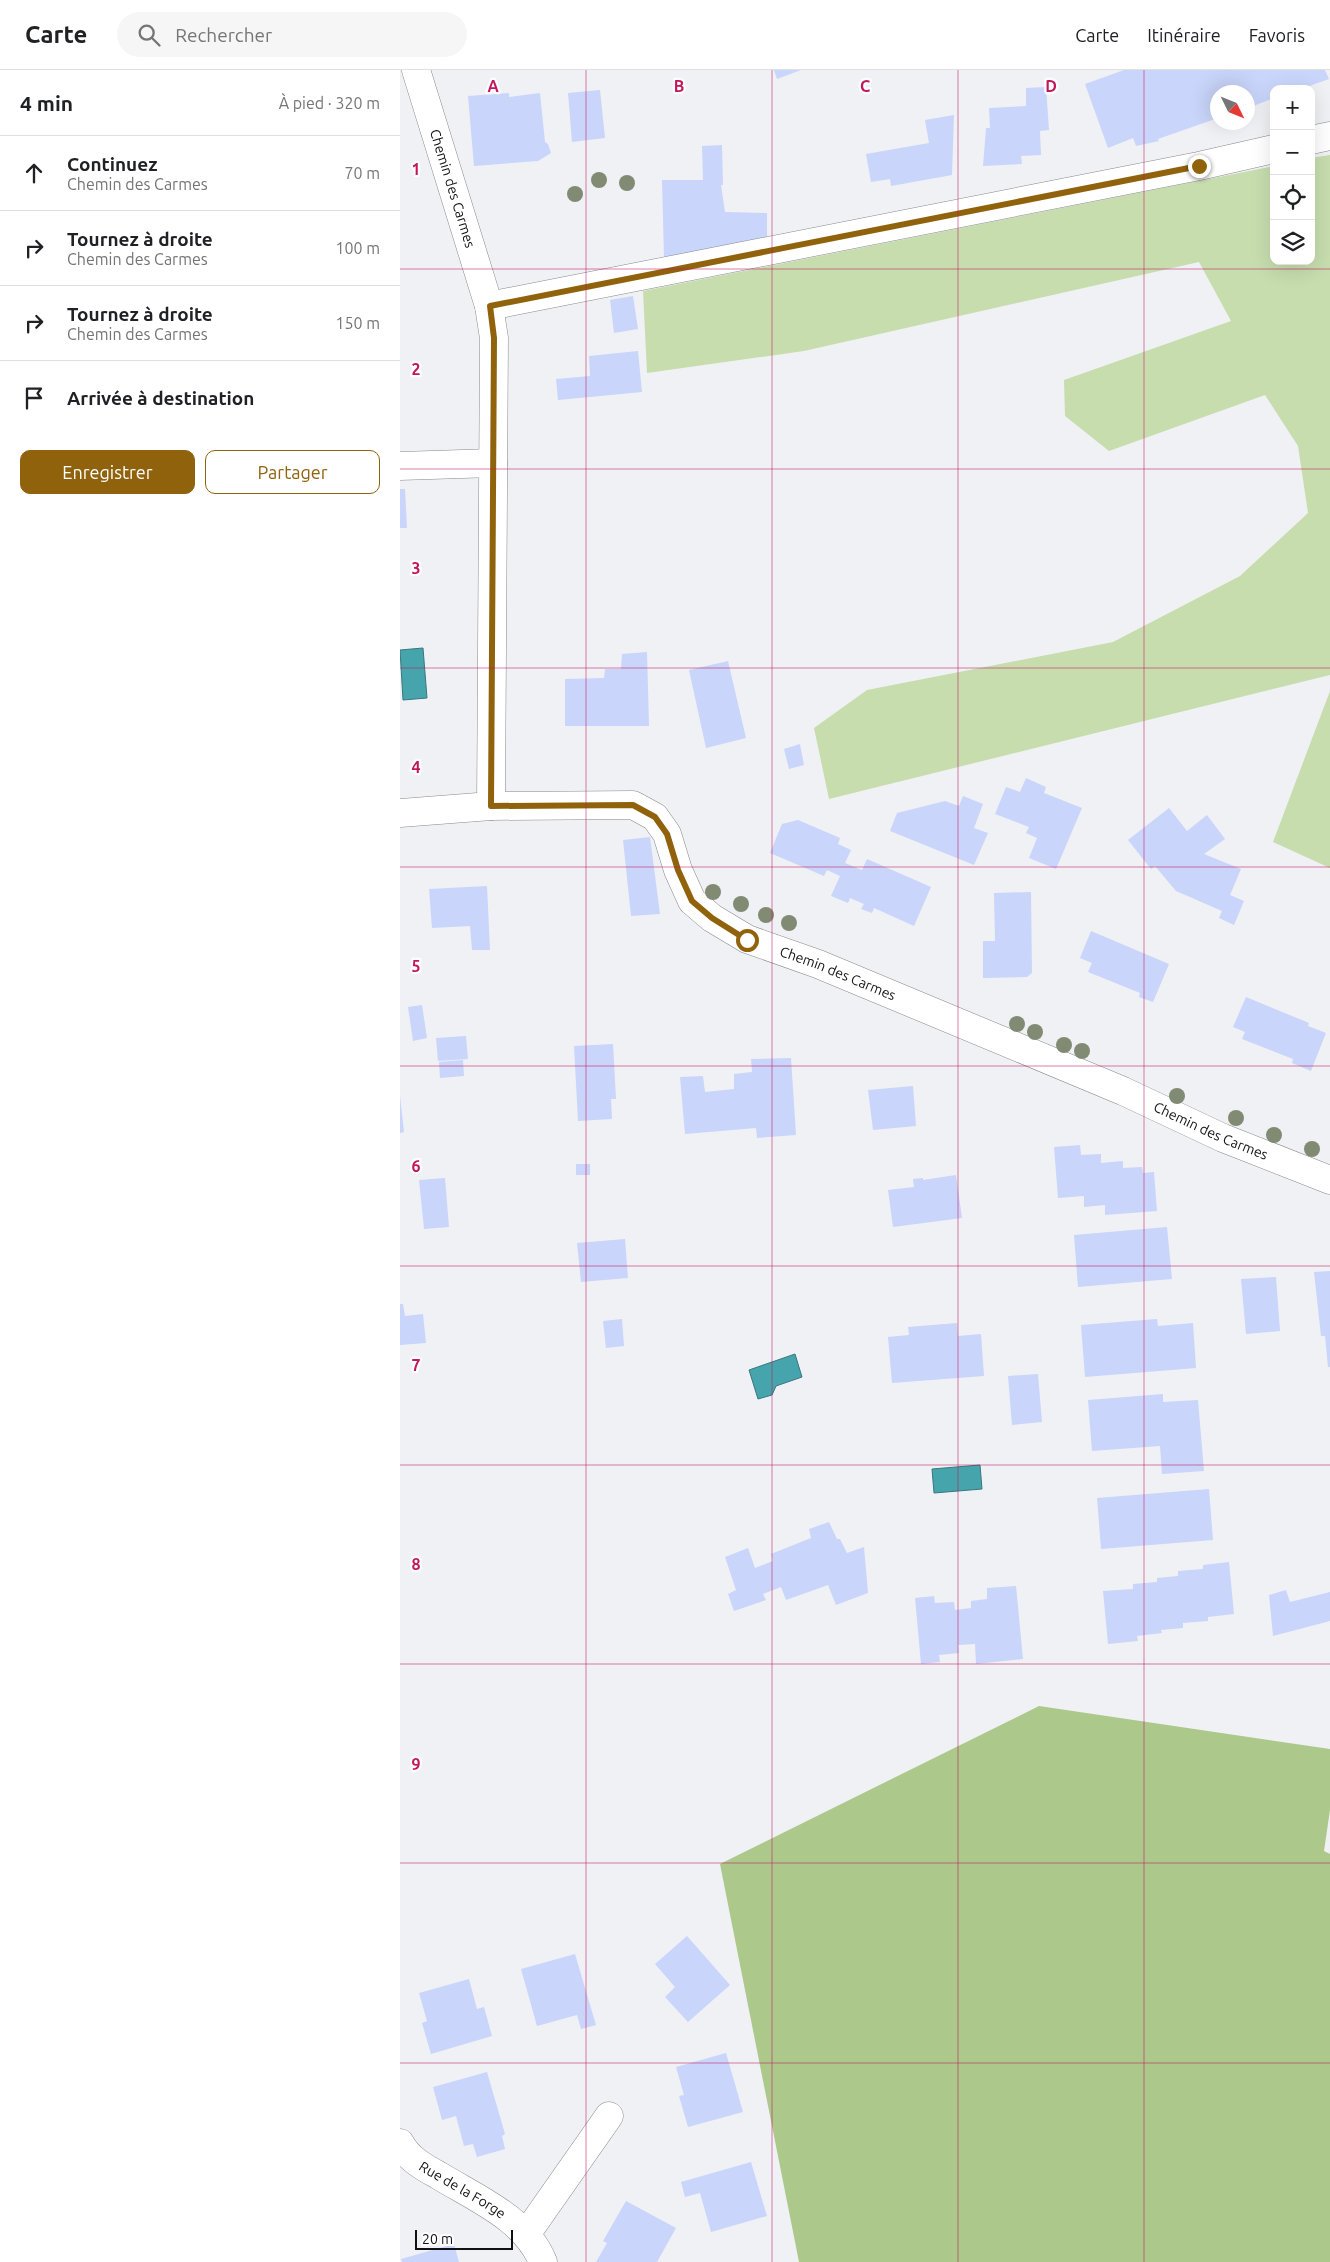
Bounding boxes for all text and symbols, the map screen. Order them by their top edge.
search box [117,12,467,57]
text: Carte [25,21,87,48]
icon: search [135,21,163,49]
text: Rechercher [175,24,272,46]
text: Carte [1075,25,1119,45]
text: Itinéraire [1147,25,1221,45]
text: Favoris [1249,25,1305,45]
text: A [487,77,499,95]
text: B [674,77,684,95]
text: C [860,77,870,95]
text: D [1045,77,1057,95]
north arrow [1210,85,1255,130]
map controls [1270,85,1315,265]
button: + [1270,85,1315,130]
text: 4 min [20,91,73,115]
text: À pied · 320 m [279,94,380,112]
street label: Chemin des Carmes [427,127,479,250]
button: − [1270,130,1315,175]
text: Continuez [67,153,157,175]
route end [1188,155,1211,178]
icon: ahead [20,159,48,187]
text: 1 [411,160,421,178]
text: 70 m [344,164,380,182]
text: Chemin des Carmes [67,175,208,193]
button: locate [1270,175,1315,220]
button: layers [1270,220,1315,265]
text: Tournez à droite [67,228,213,250]
icon: right [20,234,48,262]
text: 100 m [335,239,380,257]
text: Chemin des Carmes [67,250,208,268]
text: Tournez à droite [67,303,213,325]
icon: right [20,309,48,337]
text: 150 m [335,314,380,332]
text: Chemin des Carmes [67,325,208,343]
text: 2 [411,360,421,378]
icon: arrive [20,384,48,412]
text: Arrivée à destination [67,387,254,409]
button: Enregistrer [20,450,195,494]
button: Partager [205,450,380,494]
text: 3 [411,559,421,577]
text: 4 [411,758,421,776]
route start [736,929,759,952]
street label: Chemin des Carmes [778,943,898,1003]
text: 5 [411,957,421,975]
street label: Chemin des Carmes [1151,1099,1270,1163]
text: 6 [411,1157,421,1175]
text: 7 [411,1356,421,1374]
text: 8 [411,1555,421,1573]
text: 9 [411,1755,421,1773]
street label: Rue de la Forge [416,2158,509,2222]
scale bar [415,2227,512,2250]
text: 20 m [422,2231,453,2247]

